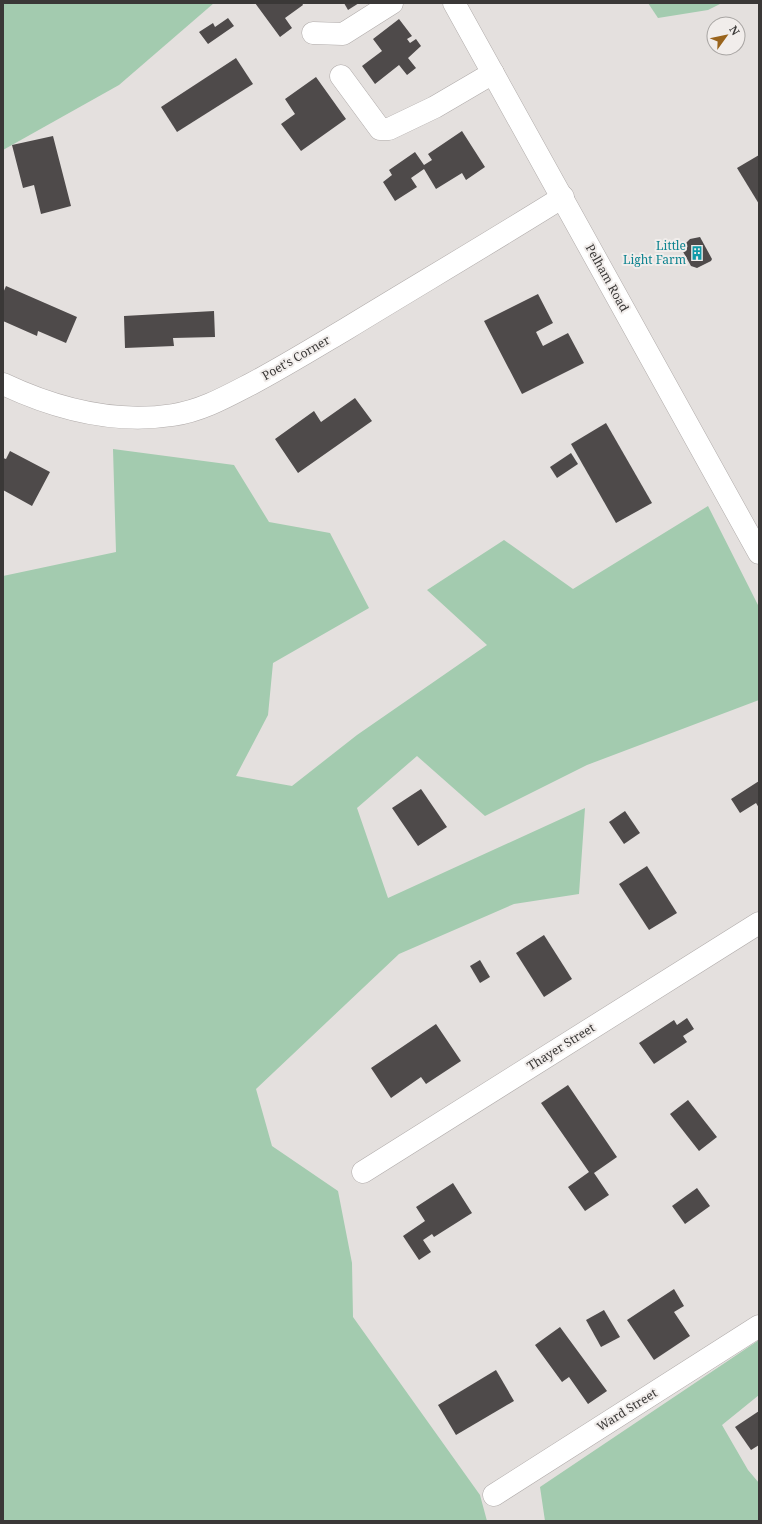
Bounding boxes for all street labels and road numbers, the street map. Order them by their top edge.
street label: Pelham Road [582,241,633,315]
street label: Poet's Corner [259,331,333,384]
street label: Thayer Street [524,1019,598,1074]
street label: Ward Street [593,1384,660,1435]

